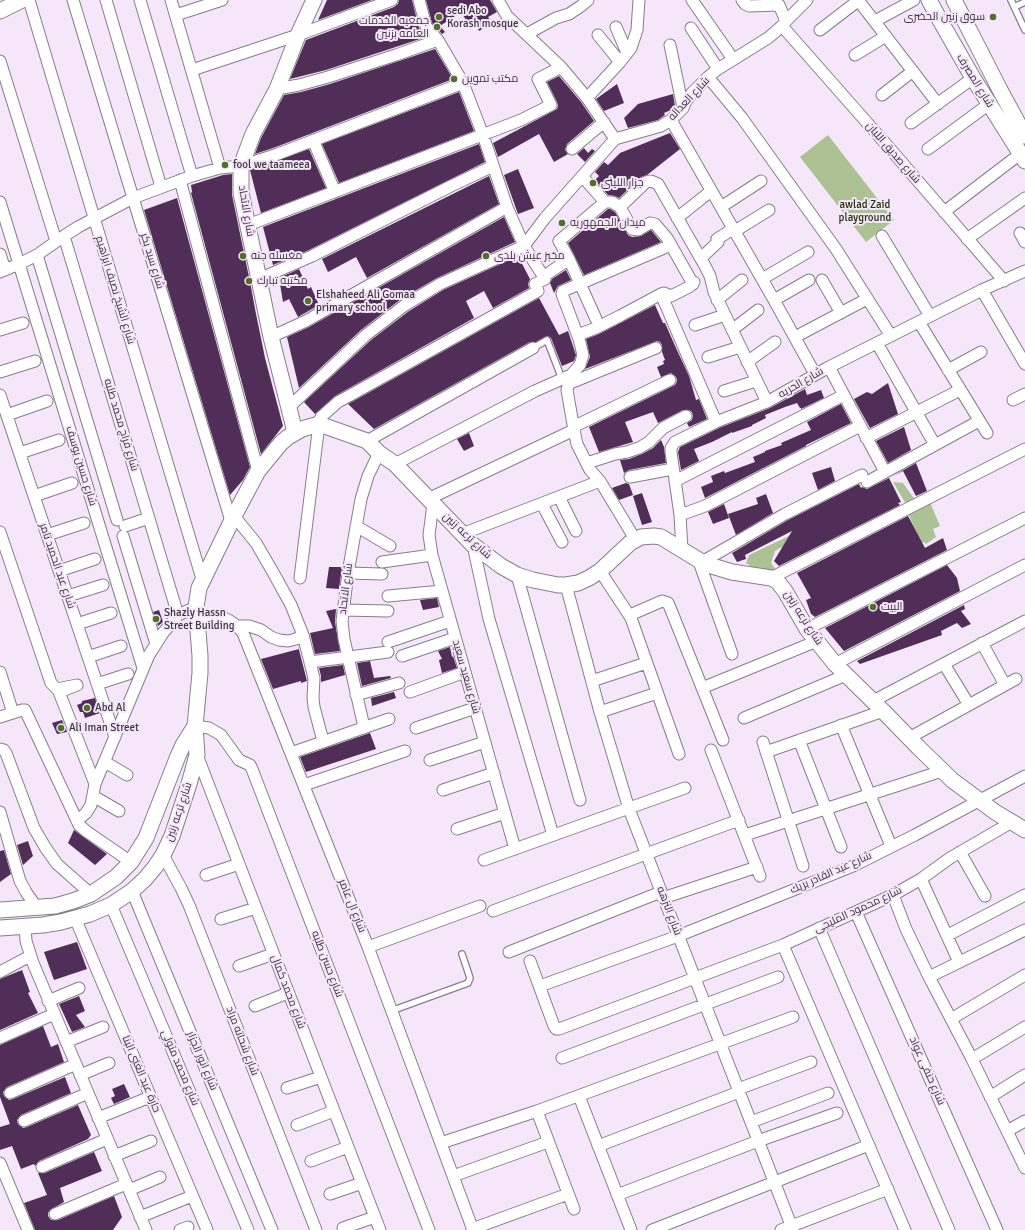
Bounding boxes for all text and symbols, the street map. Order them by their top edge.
place label: sedi Abo Korash mosque [447,4,518,30]
place label: سوق زنين الحضرى [904,10,985,24]
marker: sedi Abo Korash mosque [434,12,444,22]
marker: سوق زنين الحضرى [988,12,998,22]
place label: جمعيه الخدمات العامه بزنين [359,14,429,40]
marker: جمعيه الخدمات العامه بزنين [432,22,442,32]
street label: شارع المصرف [953,52,997,110]
place label: مكتب تموين [462,72,518,86]
marker: مكتب تموين [449,74,459,84]
street label: شارع العداله [665,74,713,124]
street label: شارع صديق اللبان [863,120,923,186]
place label: fool we taameea [233,158,310,172]
marker: fool we taameea [220,160,230,170]
place label: جزار الليثى [601,176,643,190]
marker: جزار الليثى [588,178,598,188]
street label: شارع الاتحاد [235,184,257,238]
park label: awlad Zaid playground [839,198,891,224]
place label: ميدان الجمهوريه [570,216,646,230]
marker: ميدان الجمهوريه [557,218,567,228]
street label: شارع سيد بكر [137,231,167,291]
street label: شارع الشيخ نصيف ابراهيم [92,234,138,346]
place label: مغسله جنه [251,249,302,263]
place label: مخبز عيش بلدى [494,249,565,263]
marker: مغسله جنه [238,251,248,261]
marker: مخبز عيش بلدى [481,251,491,261]
place label: مكتبه تبارك [257,274,307,288]
marker: مكتبه تبارك [244,276,254,286]
place label: Elshaheed Ali Gomaa primary school [316,288,415,314]
marker: Elshaheed Ali Gomaa primary school [303,296,313,306]
street label: شارع الحريه [776,365,826,401]
street label: شارع فراج محمد طلبه [101,377,141,473]
street label: شارع حسين يوسف [63,425,99,507]
street label: شارع ترعه زنين [440,510,494,562]
street label: شارع عبد الحميد تامر [36,521,78,611]
street label: شارع الاتحاد [336,562,356,616]
street label: شارع ترعه زنين [781,588,825,648]
place label: البيت [881,600,902,614]
marker: البيت [868,602,878,612]
place label: Shazly Hassn Street Building [164,606,234,632]
marker: Shazly Hassn Street Building [151,614,161,624]
street label: شارع سعيد سعيد [449,638,483,716]
place label: Abd Al [95,701,126,715]
marker: Abd Al [82,703,92,713]
place label: Ali Iman Street [69,721,139,735]
marker: Ali Iman Street [56,723,66,733]
street label: شارع ترعه زنين [163,781,195,843]
street label: شارع عبد القادر بريك [788,849,874,897]
street label: شارع ال عامر [335,877,369,935]
street label: شارع محمود المليجى [812,884,904,936]
street label: شارع النزهه [654,885,684,937]
street label: شارع حسن طلبه [308,929,346,999]
street label: شارع محمد كمال [268,953,308,1031]
street label: شارع شحاته مراد [223,1005,261,1077]
street label: شارع محمد متولي [158,1028,202,1108]
street label: شارع انور الجزار [184,1029,220,1093]
street label: حارة عبد الغنى البنا [119,1033,163,1115]
street label: شارع حنفى عواد [906,1035,948,1107]

